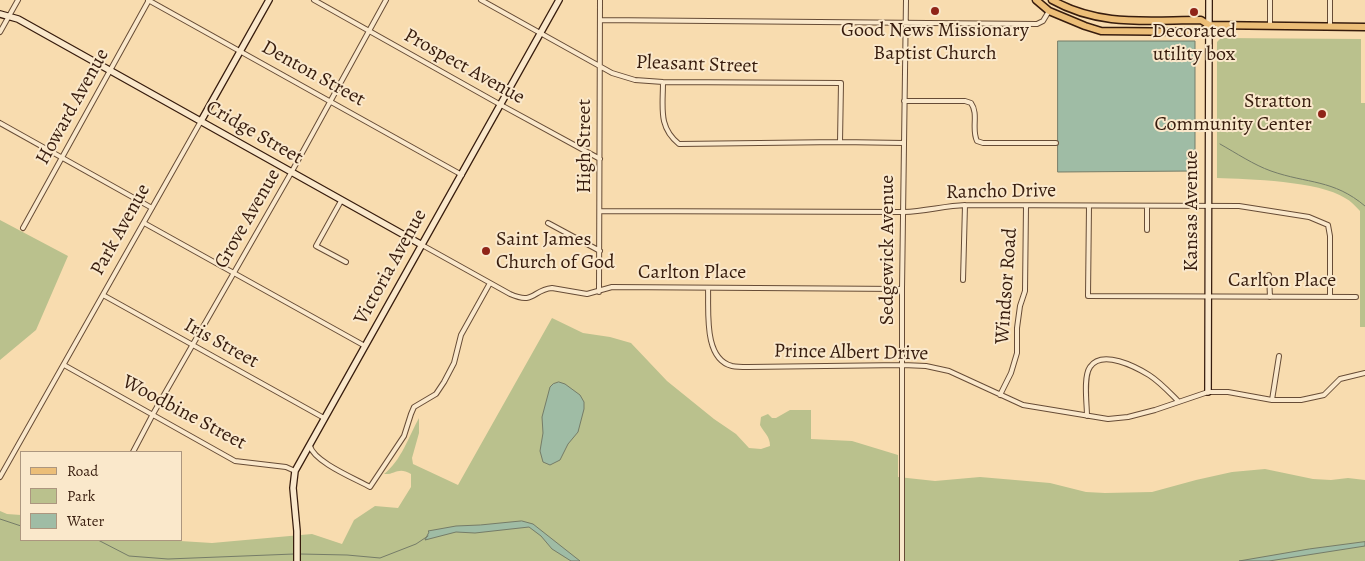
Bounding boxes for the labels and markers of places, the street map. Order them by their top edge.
marker: Good News Missionary Baptist Church [929,5,941,17]
marker: Decorated utility box [1188,6,1200,18]
place label: Good News Missionary Baptist Church [841,19,1029,66]
place label: Decorated utility box [1152,20,1236,67]
place label: Stratton Community Center [1154,90,1312,137]
marker: Stratton Community Center [1316,108,1328,120]
place label: Saint James Church of God [496,228,615,275]
marker: Saint James Church of God [480,245,492,257]

